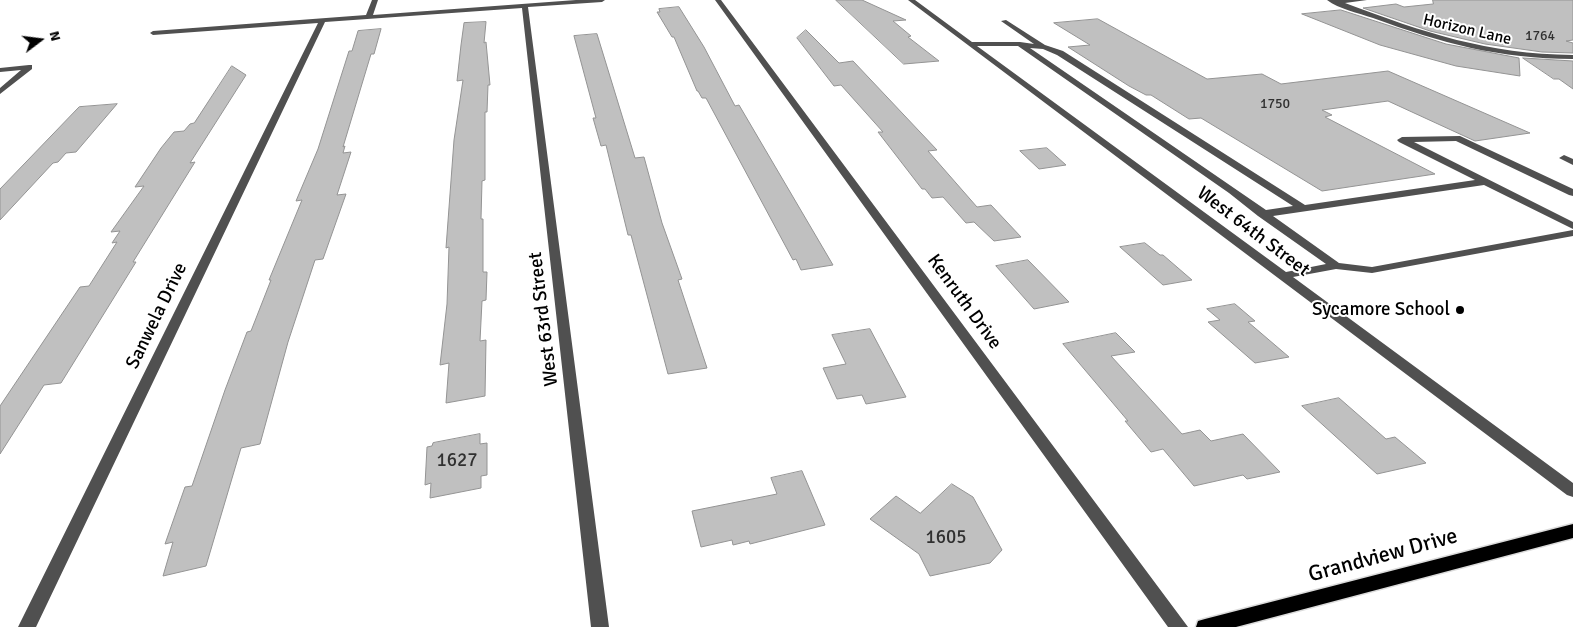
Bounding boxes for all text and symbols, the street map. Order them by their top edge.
street label: Horizon Lane [1421,11,1513,49]
north arrow [15,15,65,65]
house number: 1764 [1525,28,1555,44]
text: N [45,29,64,43]
house number: 1750 [1260,96,1290,112]
street label: West 64th Street [1192,182,1314,282]
street label: Kenruth Drive [922,250,1006,354]
street label: West 63rd Street [524,251,564,387]
street label: Sanwela Drive [122,259,192,373]
place label: Sycamore School [1312,299,1450,321]
marker: Sycamore School [1454,304,1466,316]
house number: 1627 [436,450,478,472]
street label: Grandview Drive [1306,523,1460,589]
house number: 1605 [925,527,967,549]

